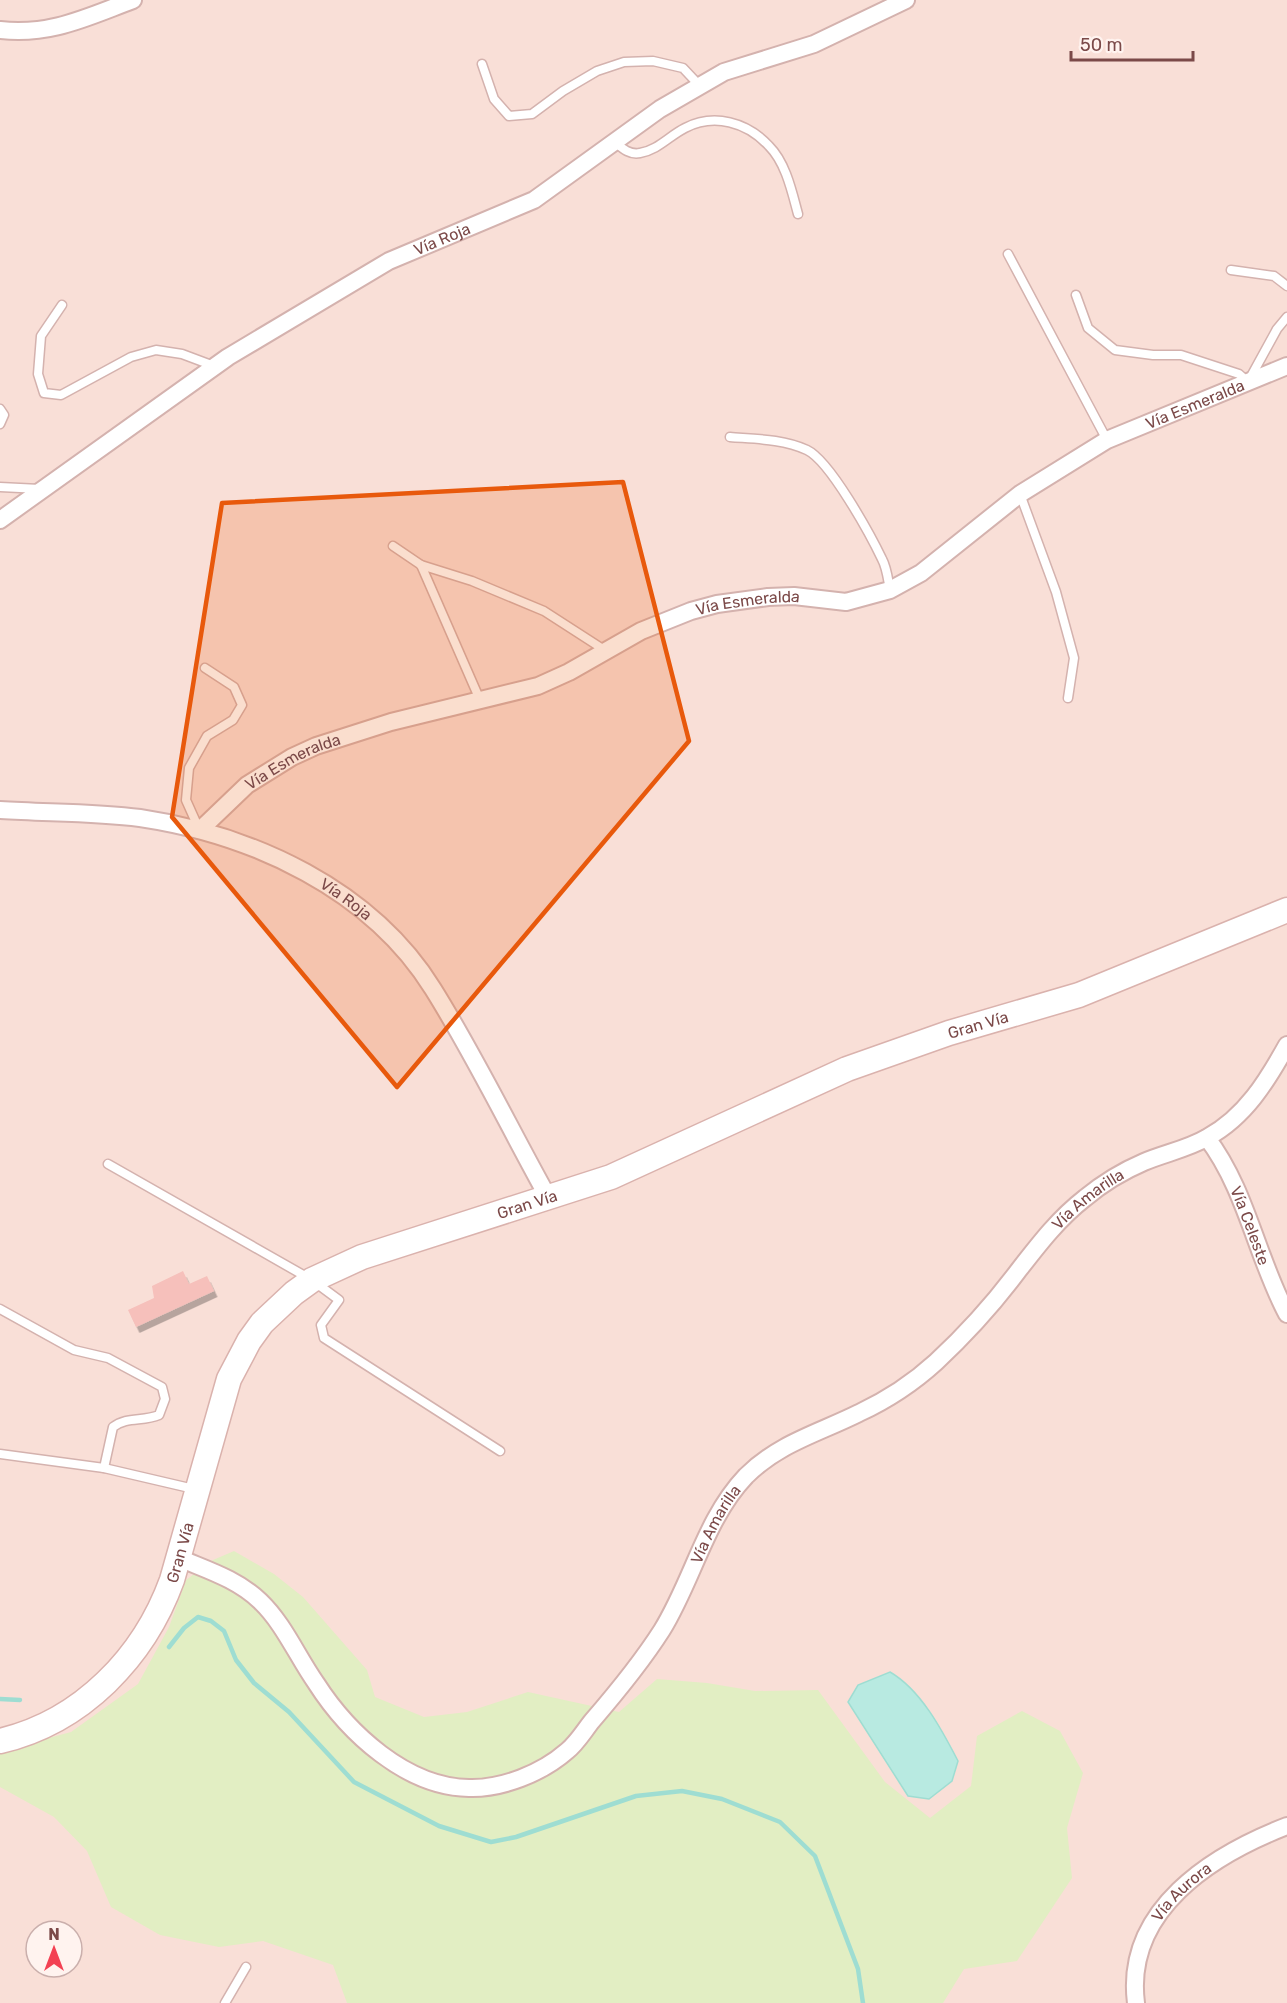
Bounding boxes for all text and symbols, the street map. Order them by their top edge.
scale bar [1071,24,1192,62]
text: 50 m [1080,34,1123,56]
street label: Vía Roja [411,218,473,259]
street label: Vía Esmeralda [1143,375,1247,433]
street label: Vía Esmeralda [693,586,801,619]
street label: Vía Esmeralda [241,729,343,793]
street label: Vía Roja [317,874,376,924]
street label: Gran Vía [946,1007,1010,1042]
street label: Vía Amarilla [1047,1164,1127,1233]
street label: Vía Celeste [1227,1183,1274,1268]
street label: Gran Vía [495,1185,560,1222]
street label: Vía Amarilla [686,1481,744,1566]
street label: Gran Vía [162,1520,197,1585]
street label: Vía Aurora [1147,1858,1215,1925]
north arrow [24,1919,84,1979]
text: N [48,1925,60,1944]

